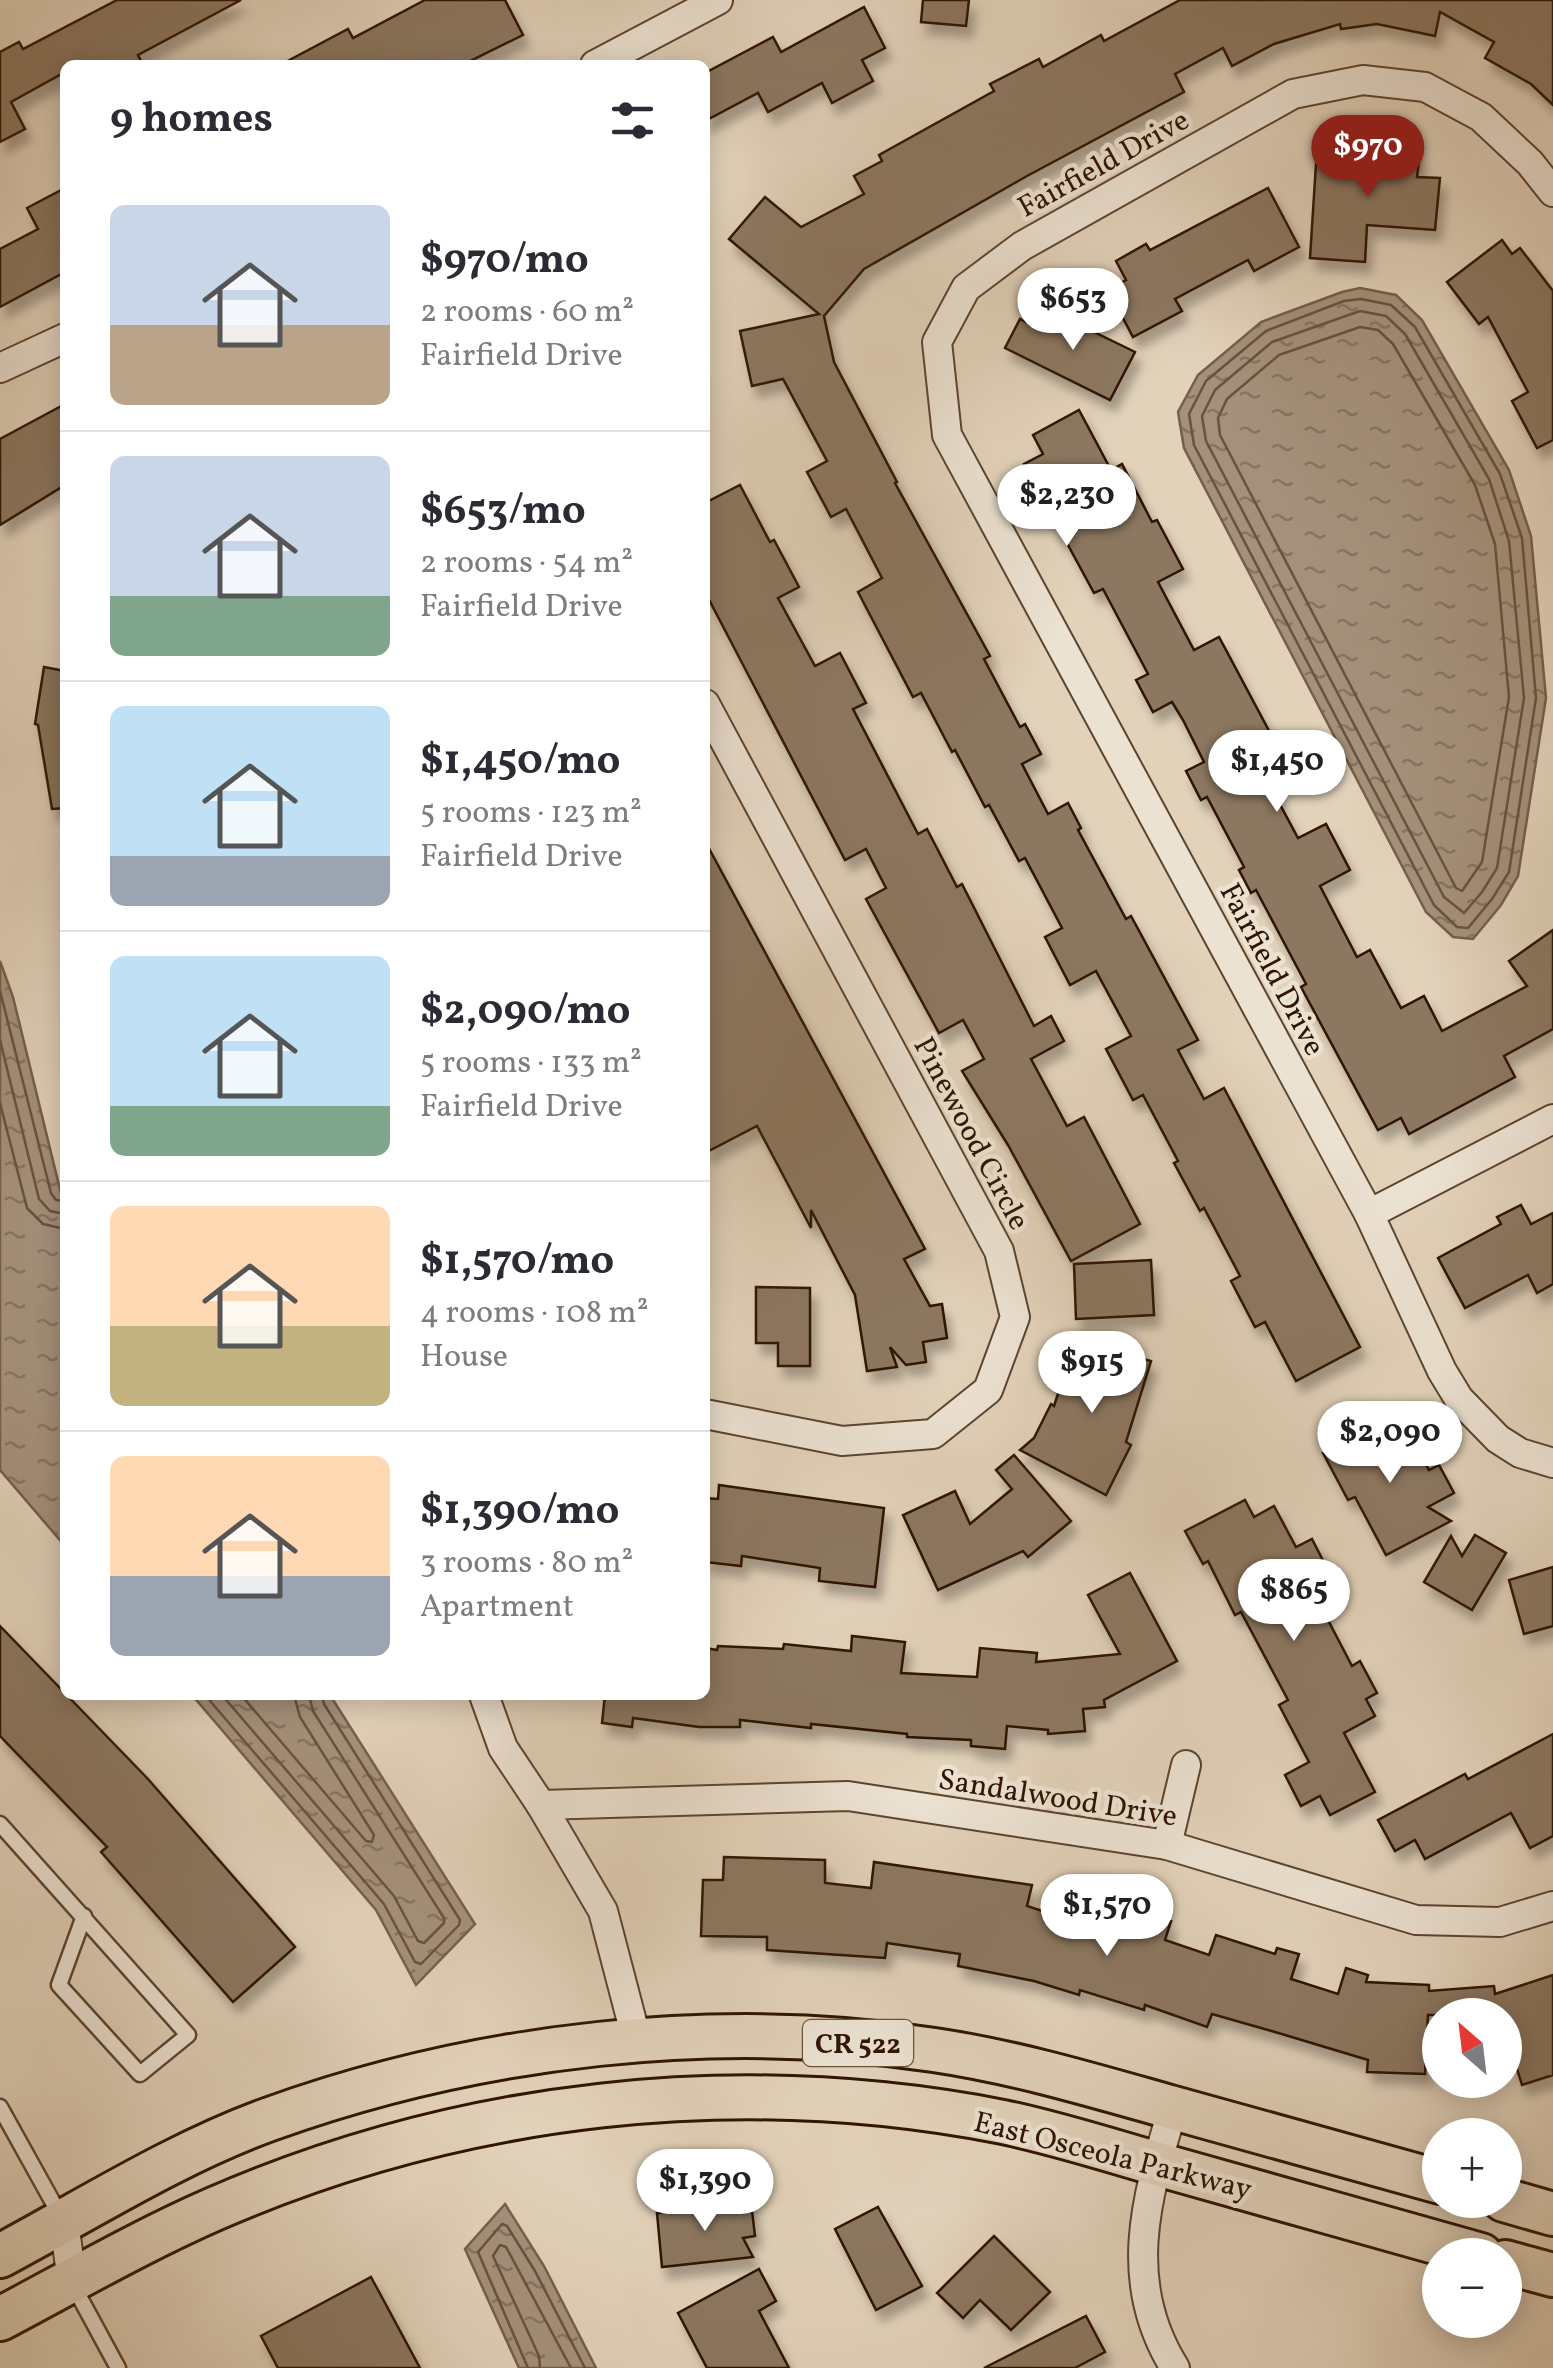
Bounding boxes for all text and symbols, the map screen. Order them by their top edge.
text: 9 homes [110,91,273,150]
icon: filters [605,93,660,148]
street label: Fairfield Drive [1011,100,1197,229]
pin: $970 [1309,115,1427,200]
text: $970 [1333,125,1403,169]
text: $970/mo [420,232,589,291]
icon: home [190,245,310,365]
pin: $653 [1014,268,1132,353]
text: $653 [1039,278,1107,322]
text: 2 rooms · 60 m² [420,291,634,335]
text: Fairfield Drive [420,335,623,379]
pin: $2,230 [986,464,1148,549]
text: $2,230 [1019,474,1115,518]
text: $653/mo [420,483,586,542]
icon: home [190,496,310,616]
text: 2 rooms · 54 m² [420,542,633,586]
text: Fairfield Drive [420,586,623,630]
pin: $1,450 [1196,730,1358,815]
text: $1,450/mo [420,733,621,792]
text: $1,450 [1230,740,1324,784]
icon: home [190,746,310,866]
text: 5 rooms · 123 m² [420,792,642,836]
text: Fairfield Drive [420,836,623,880]
street label: Fairfield Drive [1208,876,1334,1064]
text: $2,090/mo [420,983,631,1042]
icon: home [190,996,310,1116]
street label: Pinewood Circle [902,1030,1039,1238]
text: 5 rooms · 133 m² [420,1042,642,1086]
text: Fairfield Drive [420,1086,623,1130]
text: $1,570/mo [420,1233,614,1292]
icon: home [190,1246,310,1366]
text: 4 rooms · 108 m² [420,1292,649,1336]
pin: $915 [1033,1331,1151,1416]
text: House [420,1336,508,1380]
text: $915 [1060,1341,1124,1385]
pin: $2,090 [1309,1401,1471,1486]
text: $2,090 [1339,1411,1441,1455]
text: $1,390/mo [420,1483,619,1542]
icon: home [190,1496,310,1616]
text: 3 rooms · 80 m² [420,1542,633,1586]
pin: $865 [1235,1559,1353,1644]
text: $865 [1260,1569,1328,1613]
text: Apartment [420,1586,574,1630]
street label: Sandalwood Drive [935,1759,1180,1839]
pin: $1,570 [1026,1874,1188,1959]
text: $1,570 [1063,1884,1151,1928]
north arrow [1422,1998,1522,2098]
map controls [1422,1998,1522,2338]
road number: CR 522 [803,2020,913,2066]
street label: East Osceola Parkway [969,2102,1256,2212]
button: + [1422,2118,1522,2218]
pin: $1,390 [624,2149,786,2234]
text: $1,390 [659,2159,751,2203]
button: − [1422,2238,1522,2338]

